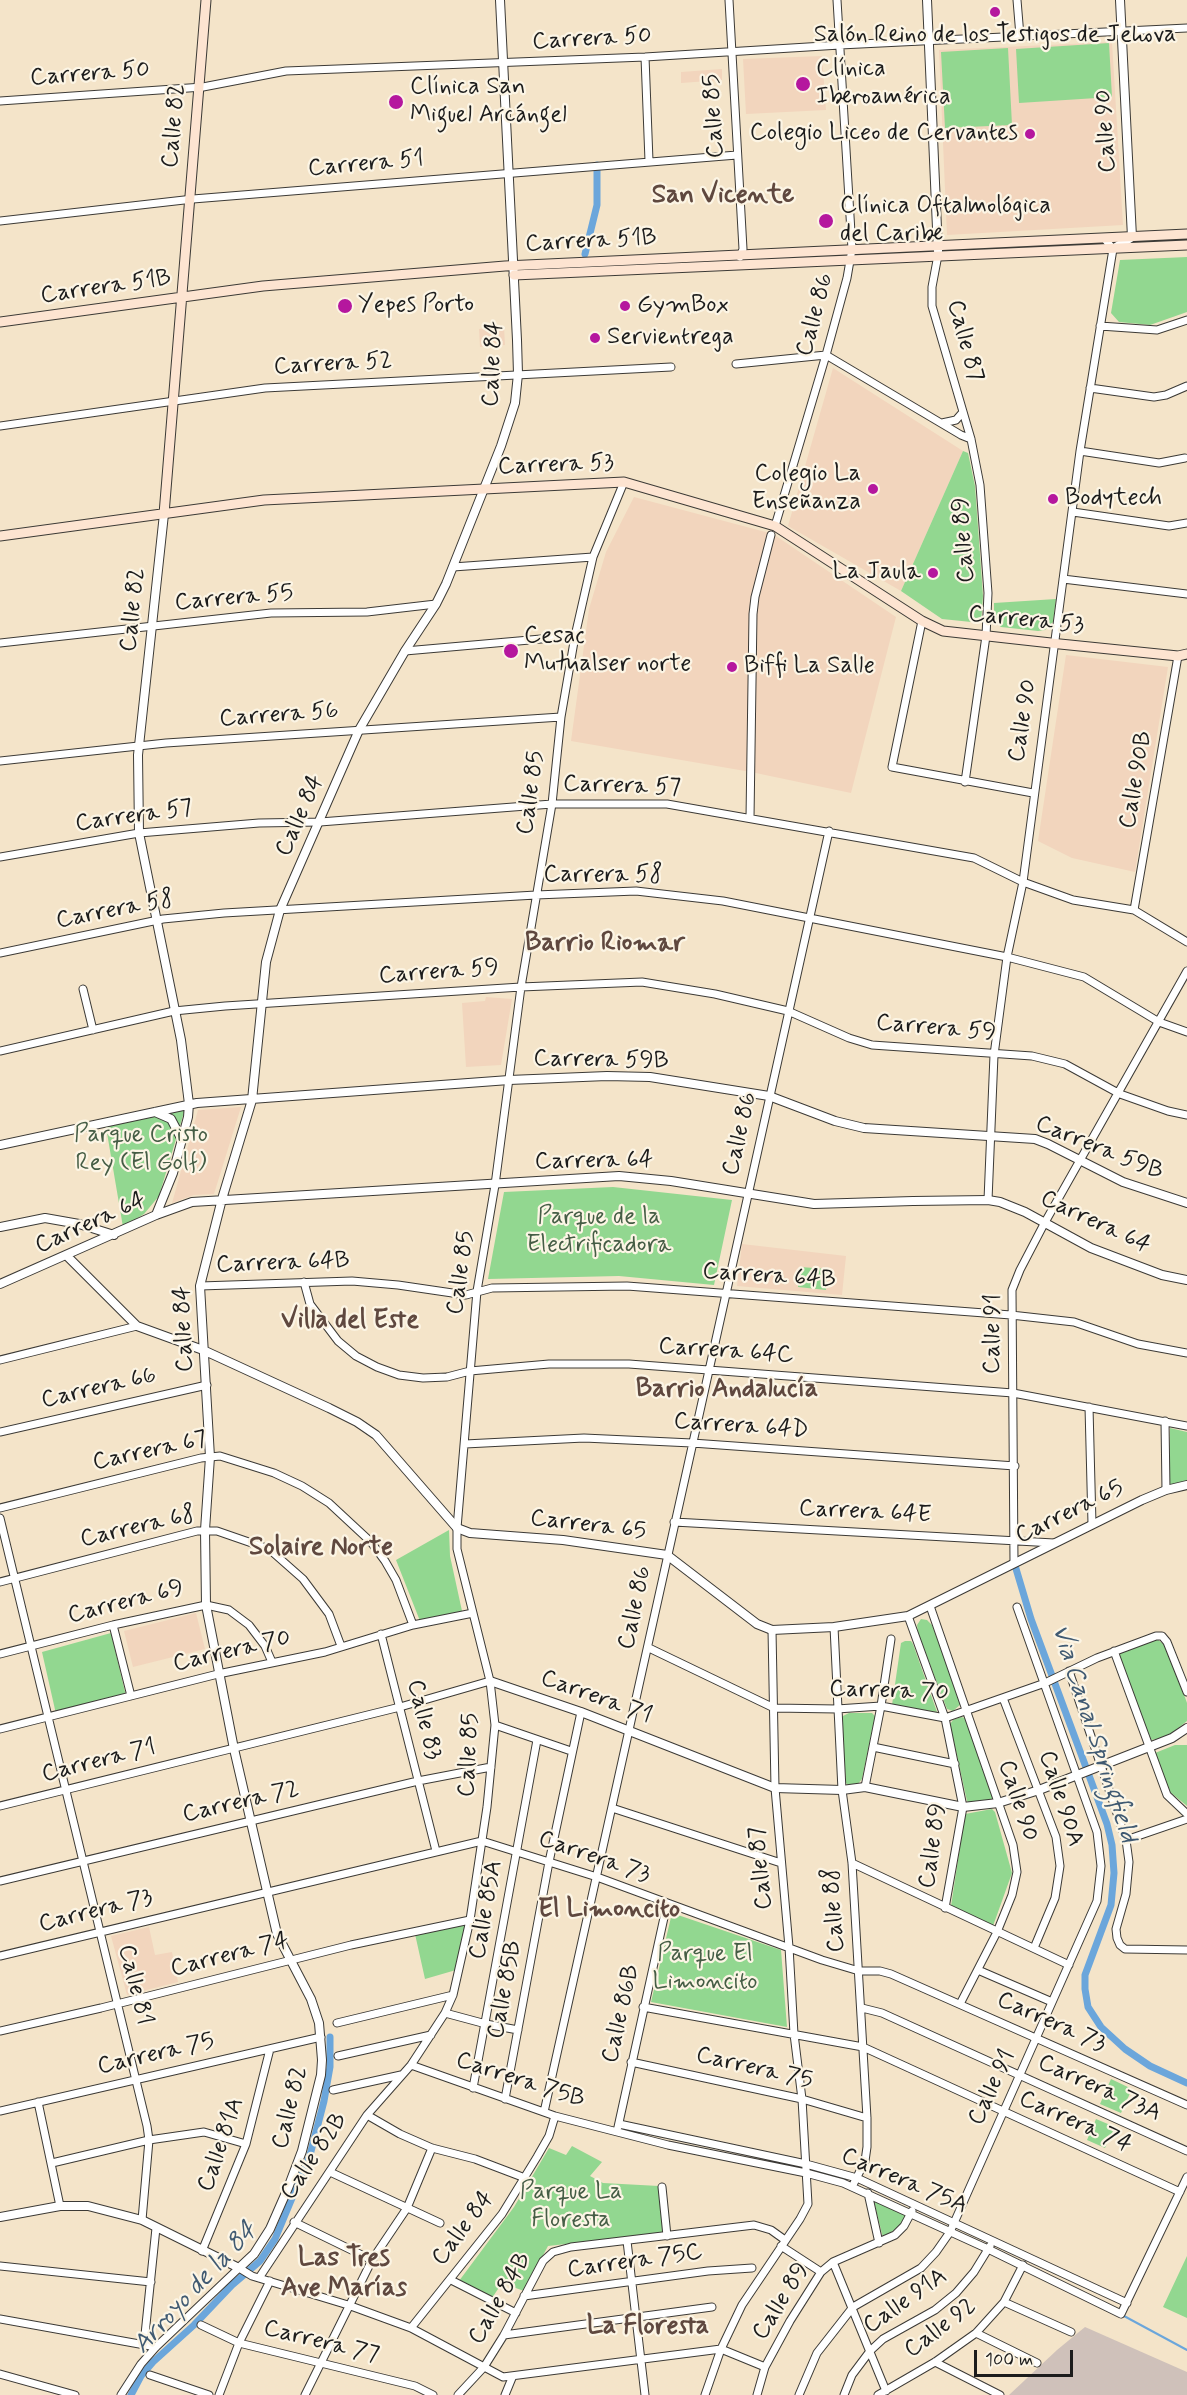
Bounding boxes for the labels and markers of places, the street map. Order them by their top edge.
marker: Salón Reino de los Testigos de Jehova [988,5,1002,19]
place label: Salón Reino de los Testigos de Jehova [814,22,1176,50]
place label: Clínica Iberoamérica [816,56,951,112]
place label: Clínica San Miguel Arcángel [410,74,567,130]
marker: Clínica Iberoamérica [794,75,812,93]
marker: Clínica San Miguel Arcángel [387,93,405,111]
place label: Colegio Liceo de Cervantes [750,120,1018,148]
marker: Colegio Liceo de Cervantes [1023,127,1037,141]
place label: Clínica Oftalmológica del Caribe [840,193,1051,249]
marker: Clínica Oftalmológica del Caribe [817,212,835,230]
place label: Yepes Porto [358,292,474,320]
place label: GymBox [637,292,729,320]
marker: Yepes Porto [336,297,354,315]
marker: GymBox [618,299,632,313]
place label: Servientrega [607,324,734,352]
marker: Servientrega [588,331,602,345]
place label: Colegio La Enseñanza [752,461,861,517]
marker: Colegio La Enseñanza [866,482,880,496]
place label: Bodytech [1065,485,1162,513]
marker: Bodytech [1046,492,1060,506]
place label: La Jaula [833,559,921,587]
marker: La Jaula [926,566,940,580]
place label: Cesac Mutualser norte [524,623,691,679]
marker: Cesac Mutualser norte [502,642,520,660]
place label: Biffi La Salle [744,653,875,681]
marker: Biffi La Salle [725,660,739,674]

